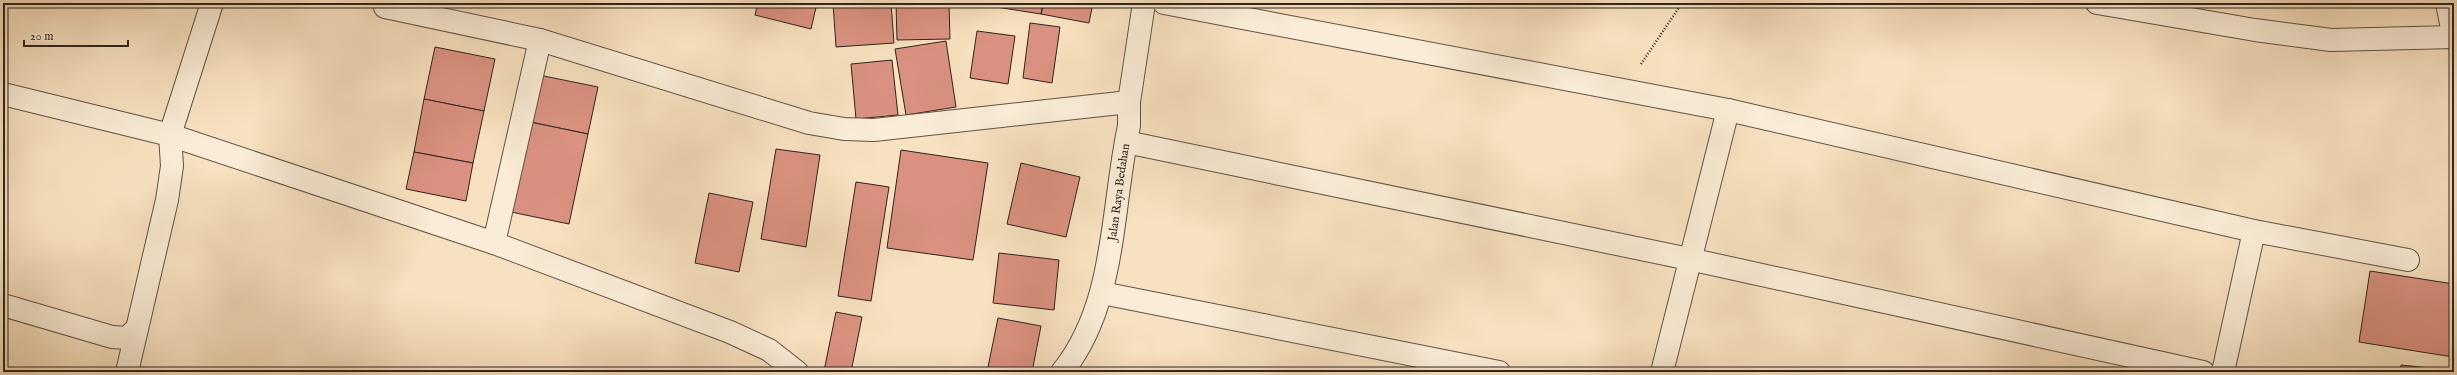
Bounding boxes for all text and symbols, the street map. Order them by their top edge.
scale bar [24,22,128,48]
text: 20 m [30,29,53,44]
street label: Jalan Raya Bedahan [1104,142,1133,244]

